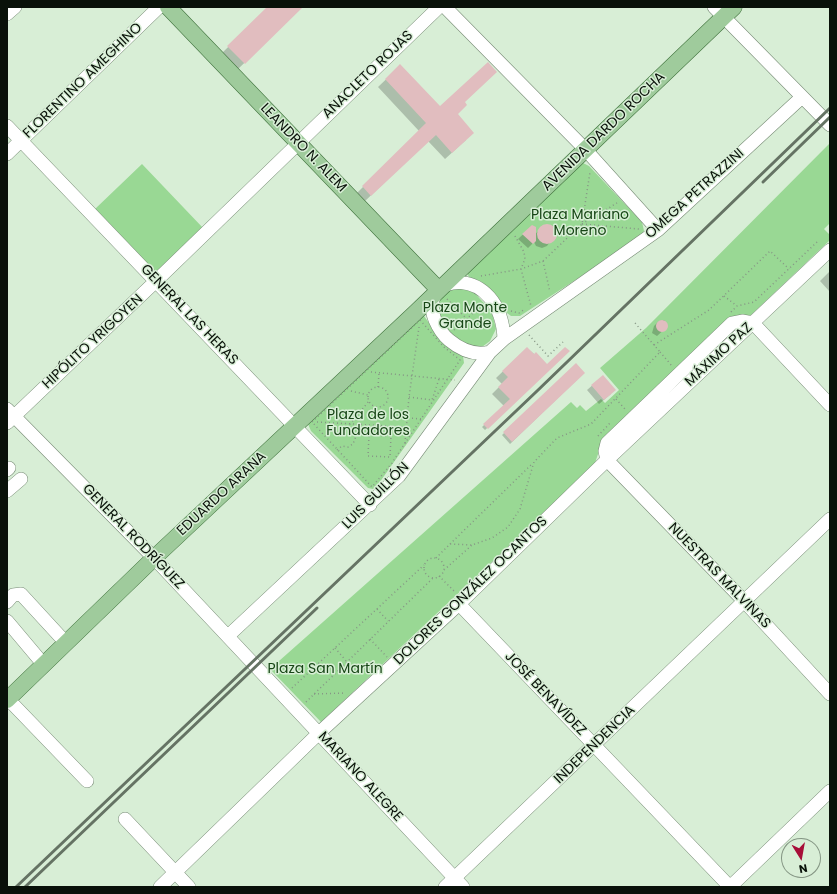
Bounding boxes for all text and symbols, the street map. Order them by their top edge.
street label: FLORENTINO AMEGHINO [20,20,146,142]
street label: ANACLETO ROJAS [319,27,417,123]
street label: AVENIDA DARDO ROCHA [539,69,669,195]
street label: LEANDRO N. ALEM [256,100,350,196]
street label: OMEGA PETRAZZINI [642,145,748,243]
park label: Plaza Mariano Moreno [531,207,629,240]
street label: GENERAL LAS HERAS [137,261,241,369]
street label: HIPÓLITO YRIGOYEN [39,291,147,393]
park label: Plaza Monte Grande [423,300,507,332]
street label: MÁXIMO PAZ [682,320,756,390]
park label: Plaza de los Fundadores [326,407,410,440]
street label: EDUARDO ARANA [174,448,270,540]
street label: LUIS GUILLÓN [339,459,413,533]
street label: GENERAL RODRÍGUEZ [79,481,187,593]
street label: DOLORES GONZÁLEZ OCANTOS [391,513,551,669]
street label: NUESTRAS MALVINAS [664,520,774,632]
street label: JOSÉ BENAVÍDEZ [501,649,589,739]
park label: Plaza San Martín [267,661,383,677]
street label: INDEPENDENCIA [551,702,639,788]
street label: MARIANO ALEGRE [314,729,406,825]
north arrow [781,838,821,878]
text: N [798,860,809,877]

